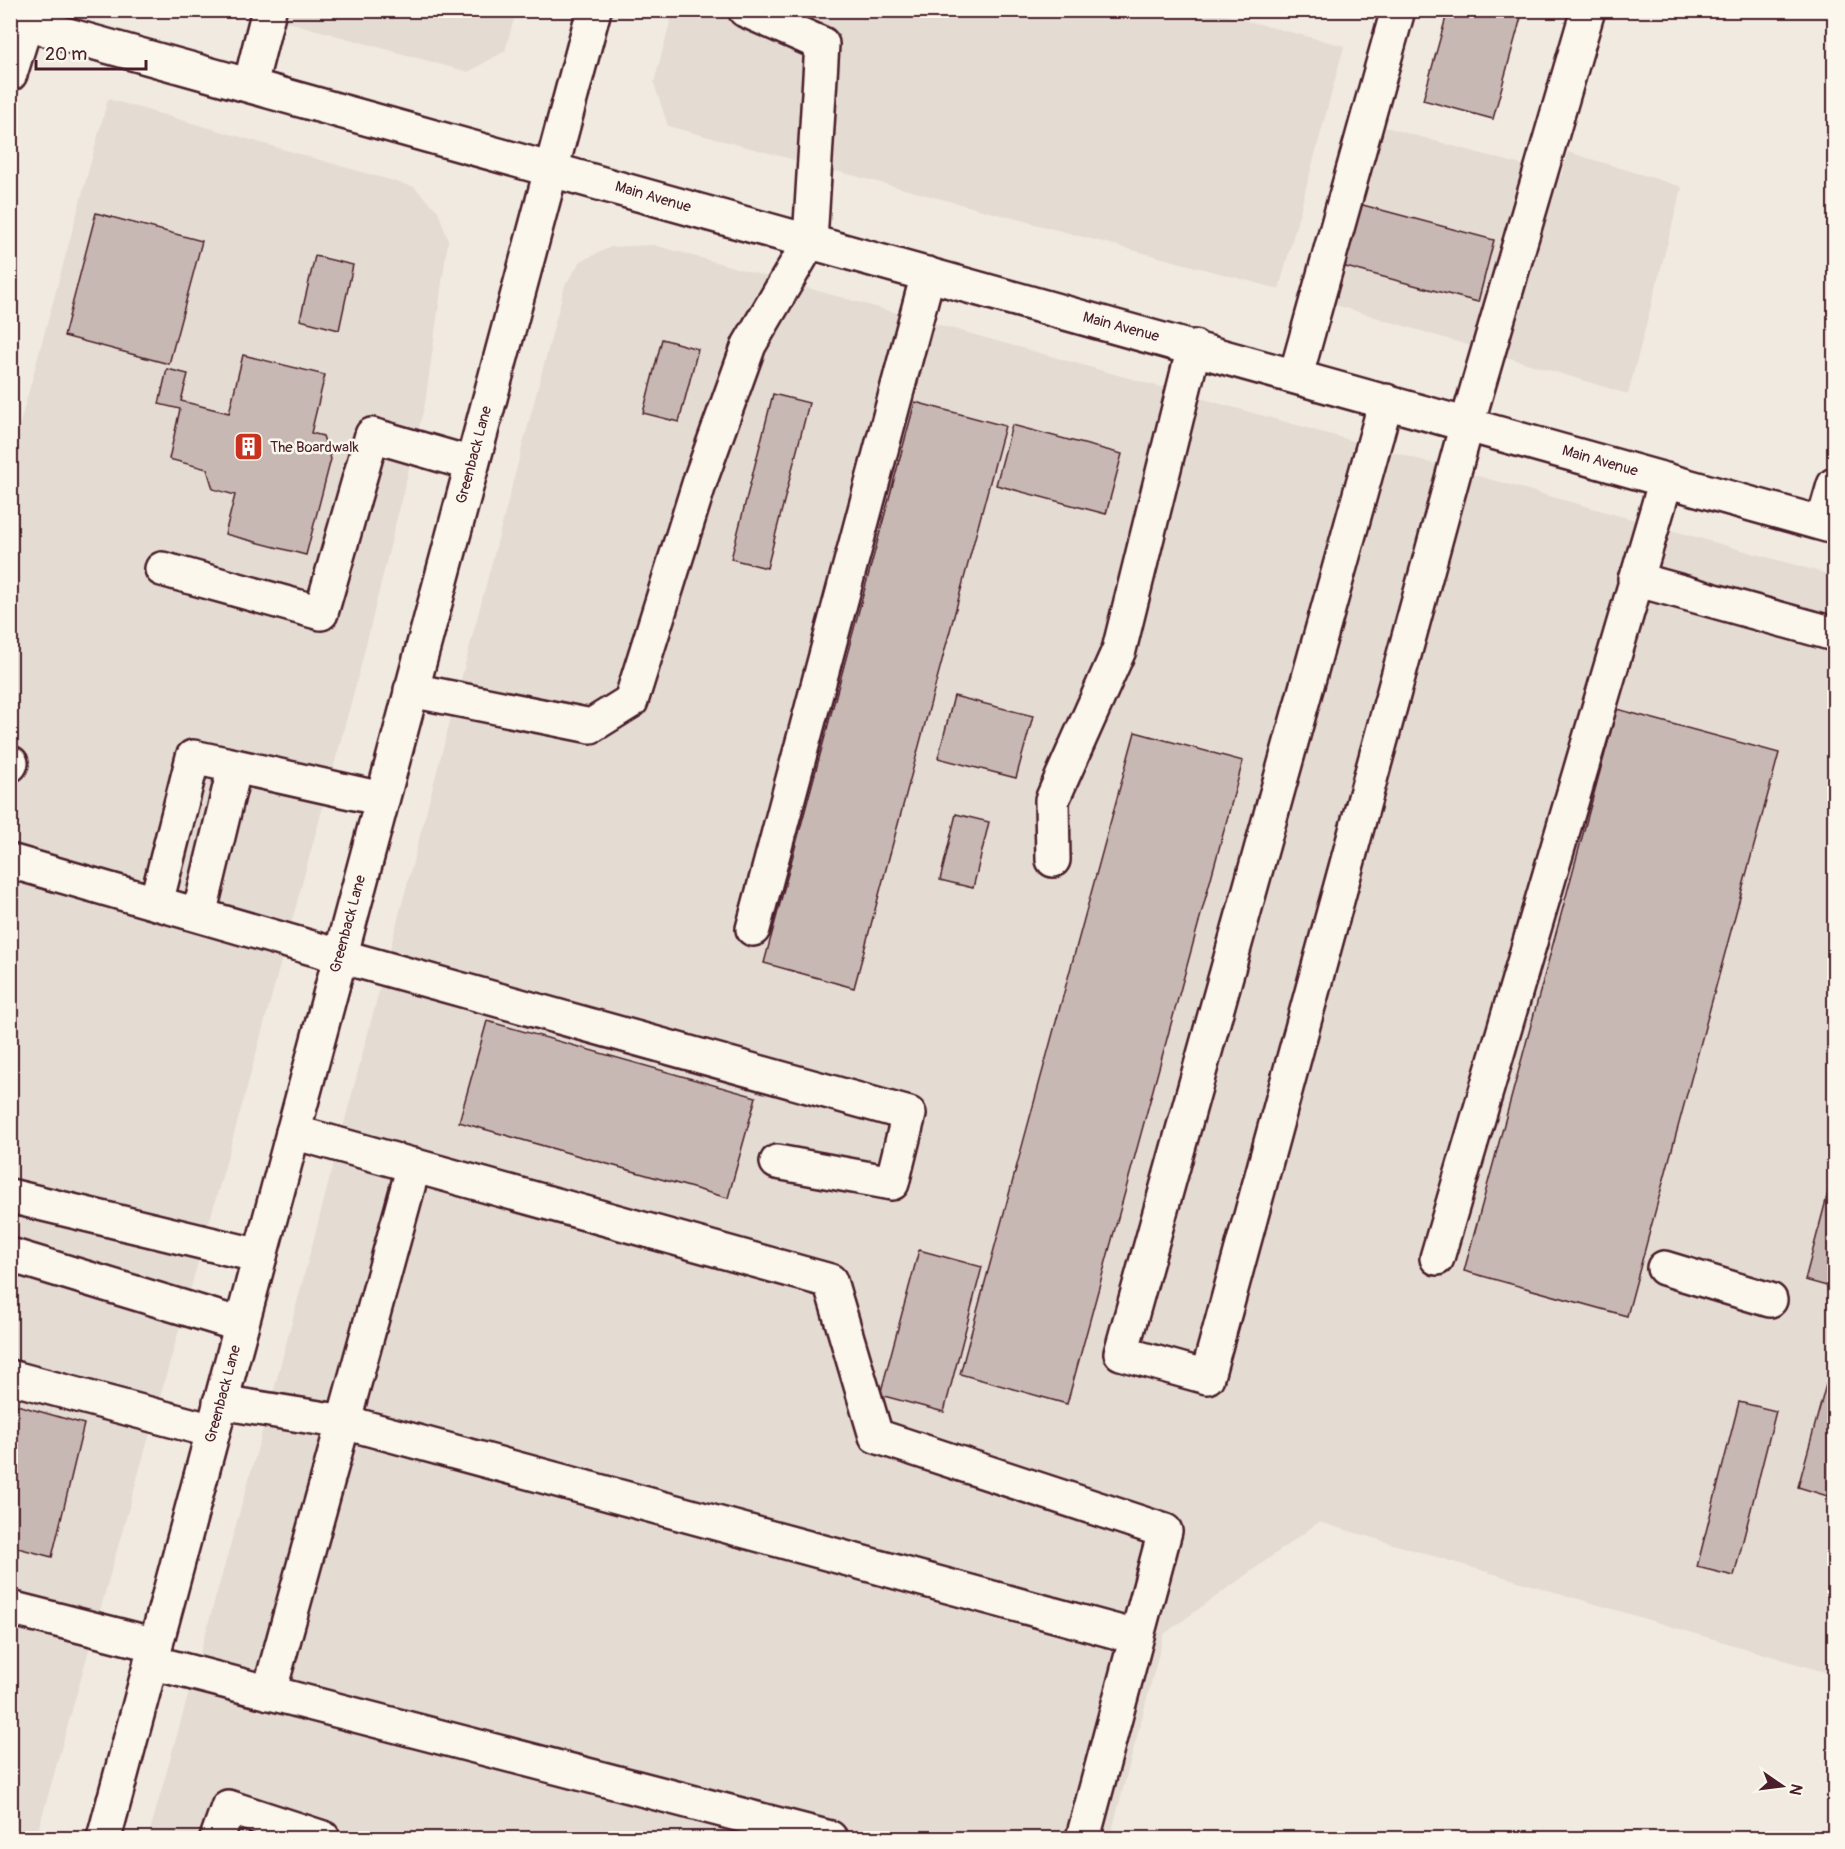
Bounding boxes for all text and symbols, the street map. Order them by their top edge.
scale bar [36,33,146,71]
text: 20 m [45,43,87,66]
street label: Main Avenue [613,177,694,217]
street label: Main Avenue [1081,308,1162,346]
street label: Greenback Lane [452,404,496,506]
building icon: The Boardwalk [233,431,265,463]
place label: The Boardwalk [270,438,360,457]
street label: Main Avenue [1560,441,1641,481]
street label: Greenback Lane [326,873,370,975]
street label: Greenback Lane [201,1343,245,1445]
north arrow [1752,1756,1812,1816]
text: N [1785,1782,1807,1797]

